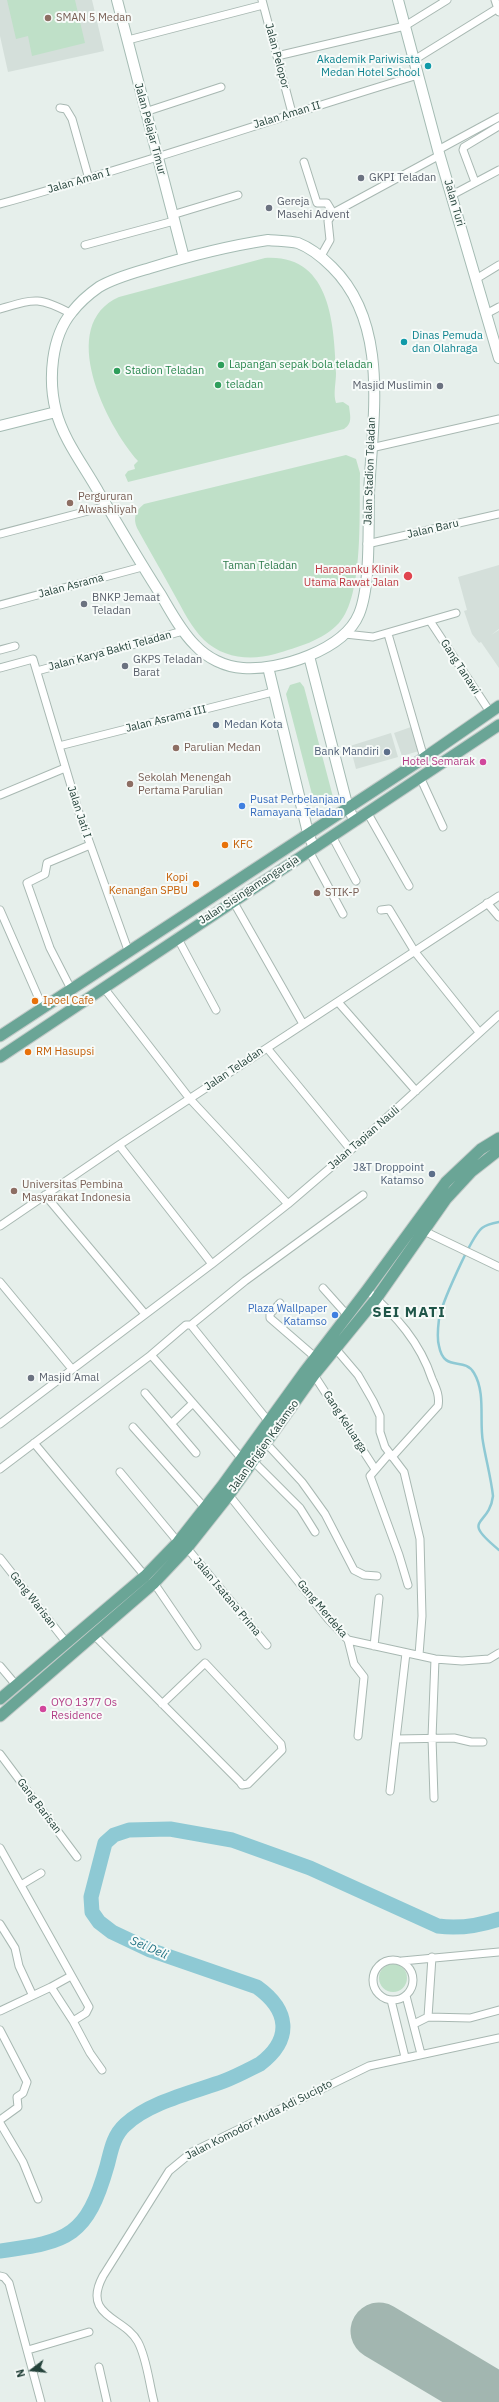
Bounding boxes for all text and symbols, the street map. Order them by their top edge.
place label: SMAN 5 Medan [56,11,131,25]
marker: SMAN 5 Medan [43,13,53,23]
street label: Jalan Pelopor [262,22,292,90]
place label: Akademik Pariwisata Medan Hotel School [317,53,420,79]
marker: Akademik Pariwisata Medan Hotel School [423,61,433,71]
street label: Jalan Pelajar Timur [131,82,169,176]
street label: Jalan Aman II [252,99,322,131]
street label: Jalan Aman I [46,166,112,196]
place label: GKPI Teladan [369,171,436,185]
marker: GKPI Teladan [356,173,366,183]
street label: Jalan Turi [441,178,467,228]
place label: Gereja Masehi Advent [277,195,350,221]
marker: Gereja Masehi Advent [264,203,274,213]
place label: Dinas Pemuda dan Olahraga [412,329,483,355]
marker: Dinas Pemuda dan Olahraga [399,337,409,347]
place label: Lapangan sepak bola teladan [229,358,373,372]
marker: Lapangan sepak bola teladan [216,360,226,370]
place label: Stadion Teladan [125,364,204,378]
marker: Stadion Teladan [112,366,122,376]
place label: teladan [226,378,263,392]
place label: Masjid Muslimin [352,379,432,393]
marker: teladan [213,380,223,390]
marker: Masjid Muslimin [435,381,445,391]
street label: Jalan Stadion Teladan [362,417,378,525]
place label: Pergururan Alwashliyah [78,490,137,516]
marker: Pergururan Alwashliyah [65,498,75,508]
street label: Jalan Baru [406,517,460,541]
park label: Taman Teladan [223,559,297,573]
place label: Harapanku Klinik Utama Rawat Jalan [304,563,399,589]
marker: Harapanku Klinik Utama Rawat Jalan [402,570,414,582]
street label: Jalan Asrama [37,571,105,601]
place label: BNKP Jemaat Teladan [92,591,160,617]
marker: BNKP Jemaat Teladan [79,599,89,609]
street label: Jalan Karya Bakti Teladan [47,628,173,674]
street label: Gang Tanawi [437,637,483,697]
place label: GKPS Teladan Barat [133,653,202,679]
marker: GKPS Teladan Barat [120,661,130,671]
street label: Jalan Asrama III [124,703,208,735]
place label: Medan Kota [224,718,283,732]
marker: Medan Kota [211,720,221,730]
place label: Parulian Medan [184,741,261,755]
marker: Parulian Medan [171,743,181,753]
place label: Bank Mandiri [314,745,379,759]
marker: Bank Mandiri [382,747,392,757]
place label: Hotel Semarak [402,755,475,769]
marker: Hotel Semarak [478,757,488,767]
place label: Sekolah Menengah Pertama Parulian [138,771,231,797]
marker: Sekolah Menengah Pertama Parulian [125,779,135,789]
street label: Jalan Jati I [64,784,94,840]
place label: Pusat Perbelanjaan Ramayana Teladan [250,793,345,819]
marker: Pusat Perbelanjaan Ramayana Teladan [237,801,247,811]
place label: KFC [233,838,253,852]
marker: KFC [220,840,230,850]
street label: Jalan Sisingamangaraja [197,853,301,927]
place label: Kopi Kenangan SPBU [109,871,188,897]
marker: Kopi Kenangan SPBU [191,879,201,889]
place label: STIK-P [325,886,359,900]
marker: STIK-P [312,888,322,898]
place label: Ipoel Cafe [43,994,94,1008]
marker: Ipoel Cafe [30,996,40,1006]
street label: Jalan Teladan [202,1044,266,1094]
place label: RM Hasupsi [36,1045,94,1059]
marker: RM Hasupsi [23,1047,33,1057]
street label: Jalan Tapian Nauli [326,1103,402,1173]
place label: J&T Droppoint Katamso [353,1161,424,1187]
marker: J&T Droppoint Katamso [427,1169,437,1179]
place label: Universitas Pembina Masyarakat Indonesia [22,1178,131,1204]
marker: Universitas Pembina Masyarakat Indonesia [9,1186,19,1196]
place label: Plaza Wallpaper Katamso [248,1302,327,1328]
district label: SEI MATI [372,1304,446,1322]
marker: Plaza Wallpaper Katamso [330,1310,340,1320]
place label: Masjid Amal [39,1371,99,1385]
marker: Masjid Amal [26,1373,36,1383]
street label: Gang Keluarga [320,1388,370,1456]
street label: Jalan Brigjen Katamso [226,1398,302,1494]
street label: Jalan Isatana Prima [190,1555,264,1639]
street label: Gang Warisan [7,1569,59,1631]
street label: Gang Merdeka [294,1578,350,1640]
place label: OYO 1377 Os Residence [51,1696,117,1722]
marker: OYO 1377 Os Residence [38,1704,48,1714]
street label: Gang Barisan [14,1776,64,1836]
water label: Sei Deli [128,1934,170,1962]
street label: Jalan Komodor Muda Adi Sucipto [183,2077,335,2163]
north arrow [12,2350,52,2390]
text: N [13,2368,28,2379]

